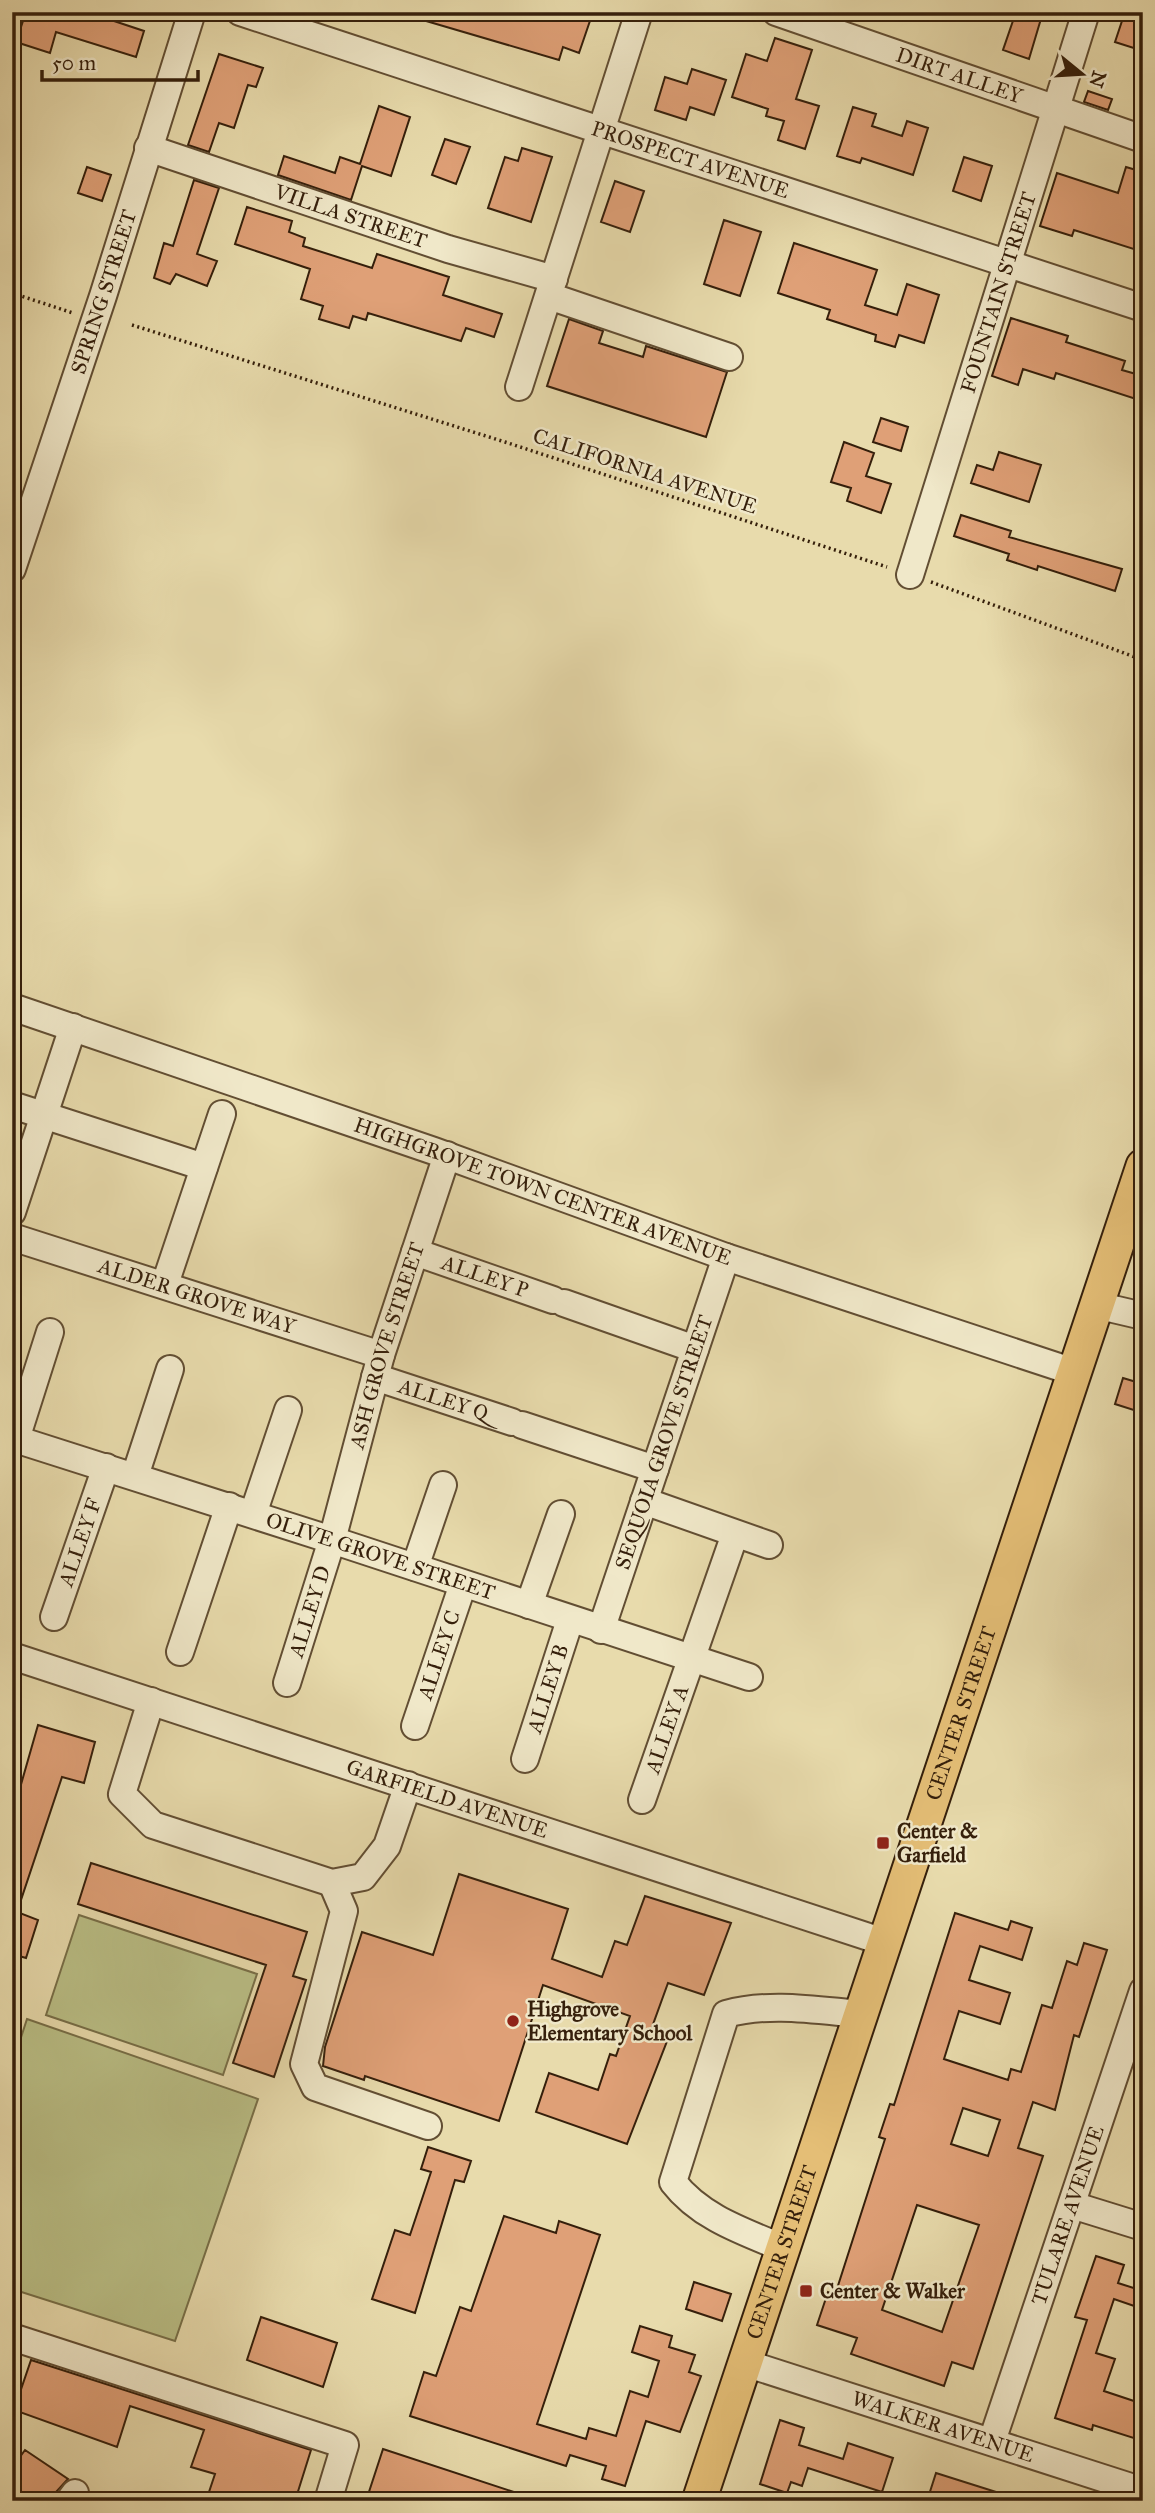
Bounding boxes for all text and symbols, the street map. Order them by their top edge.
scale bar [42,38,198,82]
north arrow [1046,38,1116,108]
street label: DIRT ALLEY [893,42,1027,110]
text: 50 m [52,50,97,76]
text: N [1084,68,1111,90]
street label: PROSPECT AVENUE [588,115,793,204]
street label: VILLA STREET [270,178,431,254]
street label: FOUNTAIN STREET [955,189,1042,396]
street label: SPRING STREET [65,206,142,377]
street label: CALIFORNIA AVENUE [530,422,760,520]
street label: HIGHGROVE TOWN CENTER AVENUE [351,1112,735,1271]
street label: ASH GROVE STREET [344,1239,430,1452]
street label: ALLEY P [437,1249,532,1303]
street label: ALDER GROVE WAY [94,1252,299,1340]
street label: SEQUOIA GROVE STREET [609,1312,719,1573]
street label: ALLEY Q [394,1372,506,1431]
street label: ALLEY F [52,1495,107,1591]
street label: OLIVE GROVE STREET [263,1507,498,1606]
street label: ALLEY D [283,1562,336,1661]
street label: ALLEY C [412,1607,466,1704]
street label: CENTER STREET [920,1623,1002,1804]
street label: ALLEY B [521,1641,574,1737]
street label: ALLEY A [639,1681,694,1778]
street label: GARFIELD AVENUE [343,1754,551,1844]
place label: Center & Garfield [897,1818,978,1868]
marker: Center & Garfield [875,1835,891,1851]
place label: Highgrove Elementary School [527,1996,693,2046]
marker: Highgrove Elementary School [505,2013,521,2029]
street label: TULARE AVENUE [1026,2122,1110,2308]
street label: CENTER STREET [741,2162,823,2343]
place label: Center & Walker [820,2278,966,2304]
marker: Center & Walker [798,2283,814,2299]
street label: WALKER AVENUE [849,2385,1037,2468]

